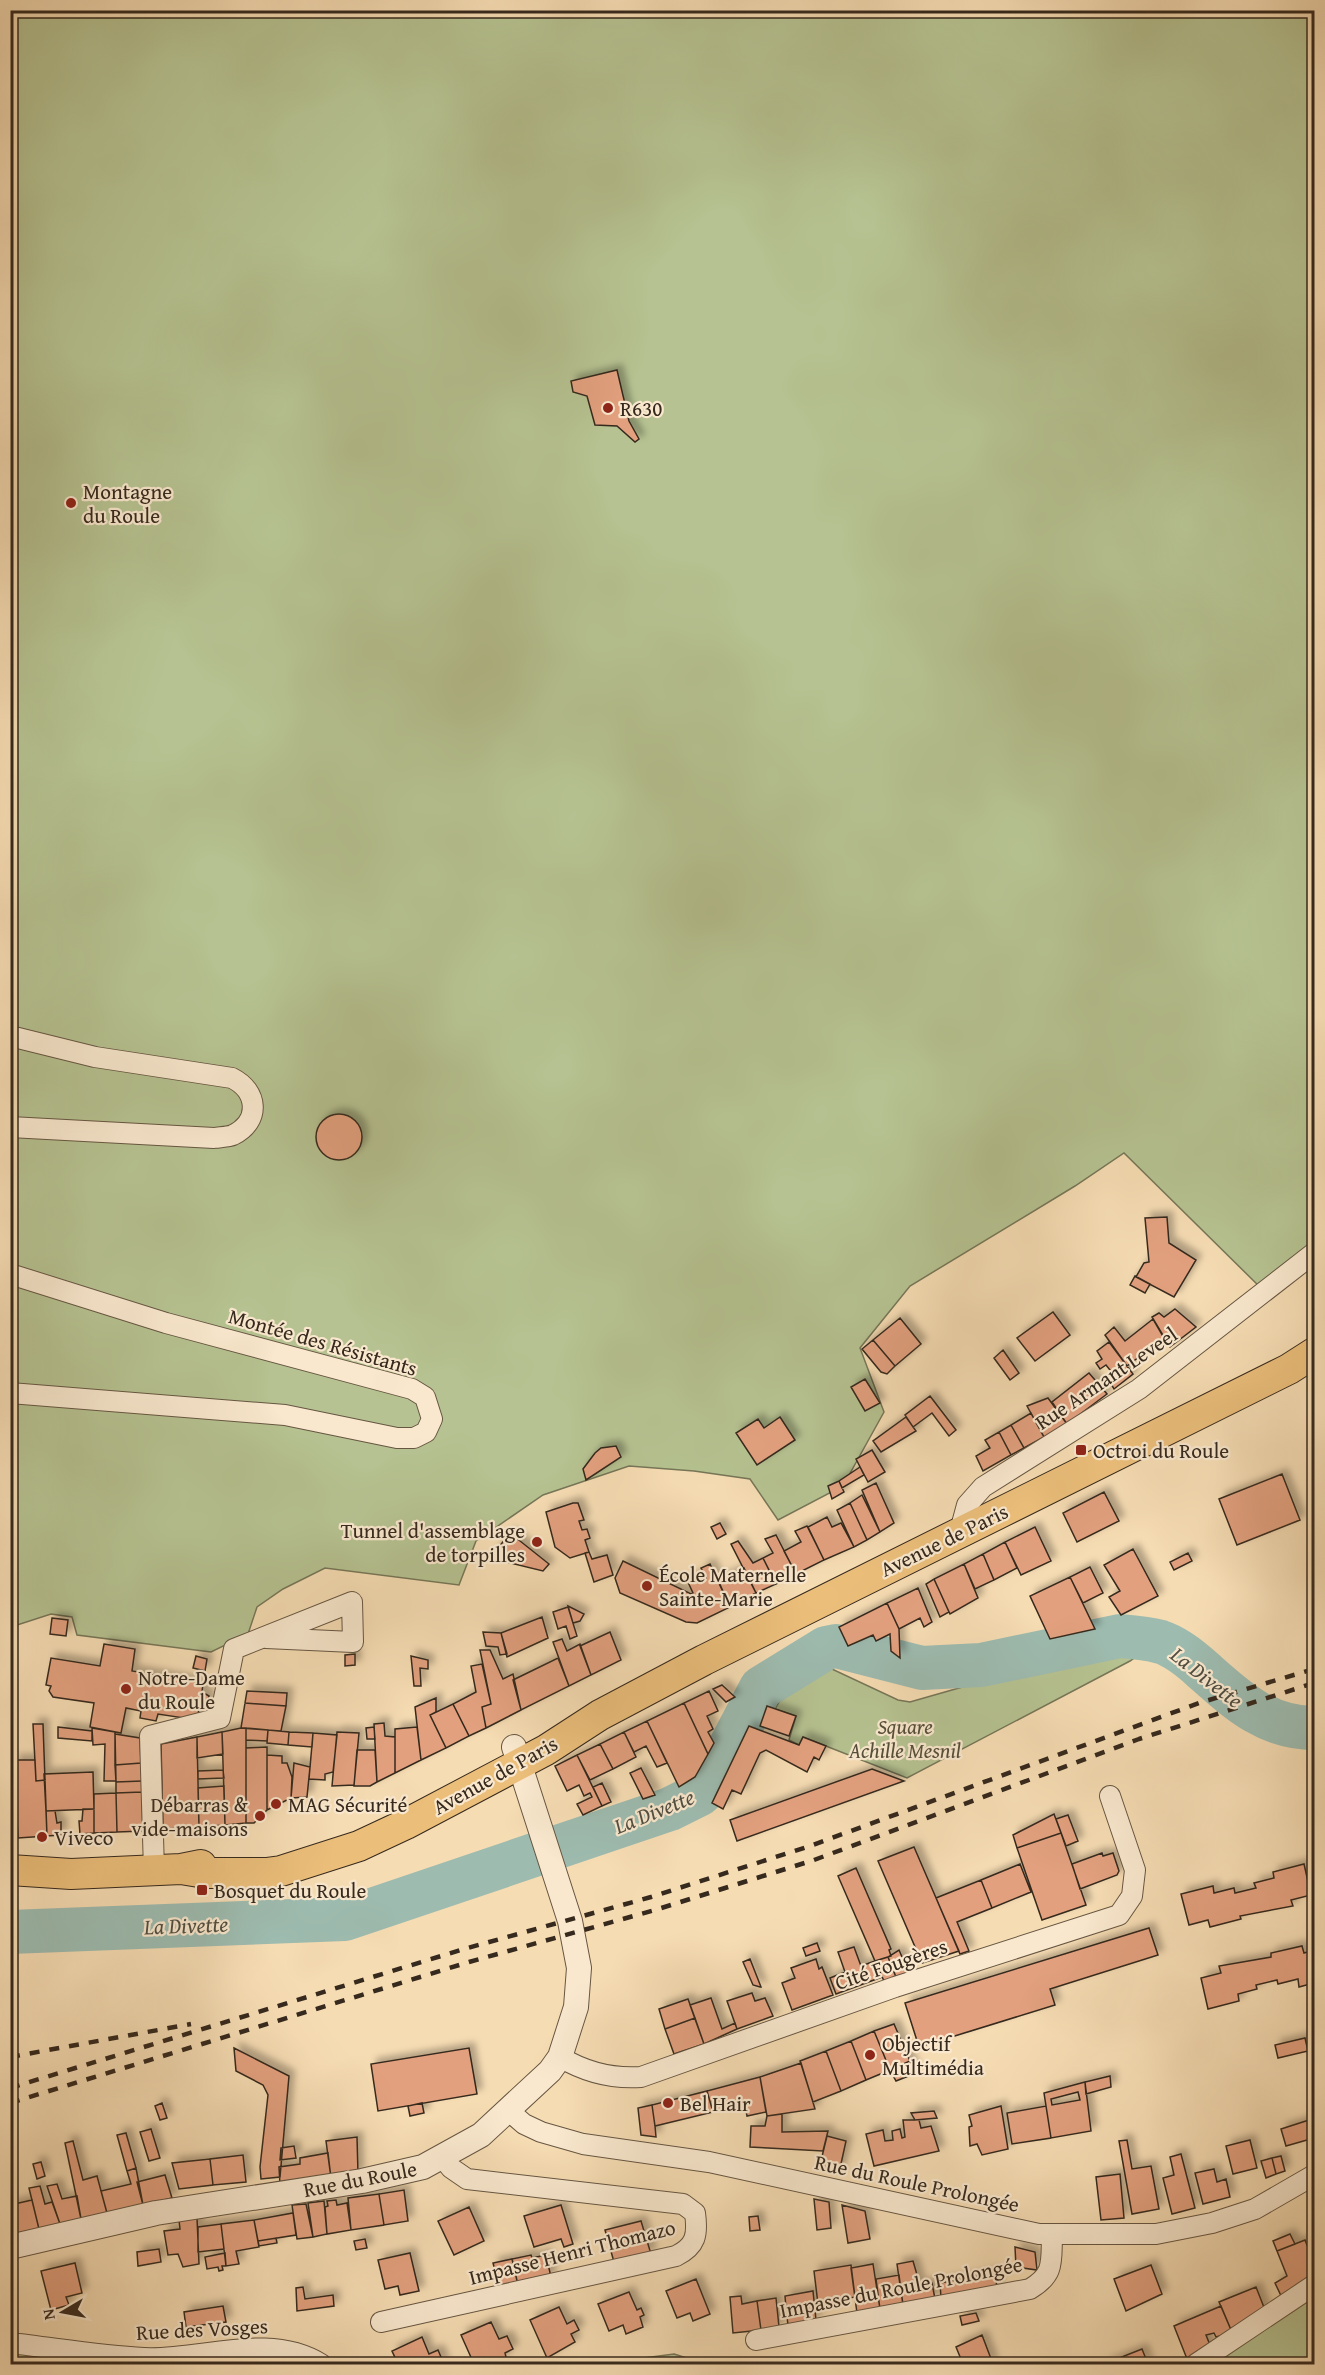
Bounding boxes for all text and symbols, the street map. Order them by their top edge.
place label: R630 [620,393,662,424]
marker: R630 [601,401,615,415]
place label: Montagne du Roule [83,476,172,531]
marker: Montagne du Roule [64,496,78,510]
street label: Montée des Résistants [225,1300,421,1384]
street label: Rue Armant Leveel [1029,1319,1184,1437]
place label: Octroi du Roule [1093,1435,1229,1466]
marker: Octroi du Roule [1074,1443,1088,1457]
street label: Avenue de Paris [875,1496,1013,1584]
place label: Tunnel d'assemblage de torpilles [341,1515,525,1570]
marker: Tunnel d'assemblage de torpilles [530,1535,544,1549]
place label: École Maternelle Sainte-Marie [659,1559,807,1614]
marker: École Maternelle Sainte-Marie [640,1579,654,1593]
water label: La Divette [1163,1638,1250,1716]
place label: Notre-Dame du Roule [138,1662,245,1717]
marker: Notre-Dame du Roule [119,1682,133,1696]
park label: Square Achille Mesnil [848,1711,961,1766]
street label: Avenue de Paris [427,1728,563,1822]
water label: La Divette [608,1780,699,1842]
place label: Débarras & vide-maisons [131,1789,249,1844]
place label: MAG Sécurité [288,1789,407,1820]
marker: MAG Sécurité [269,1797,283,1811]
marker: Débarras & vide-maisons [253,1809,267,1823]
place label: Viveco [54,1822,113,1853]
marker: Viveco [35,1830,49,1844]
place label: Bosquet du Roule [214,1875,367,1906]
marker: Bosquet du Roule [195,1883,209,1897]
water label: La Divette [142,1908,229,1942]
street label: Cité Fougères [830,1930,952,1998]
place label: Objectif Multimédia [882,2028,984,2083]
marker: Objectif Multimédia [863,2048,877,2062]
place label: Bel Hair [680,2088,751,2119]
marker: Bel Hair [661,2096,675,2110]
street label: Rue du Roule Prolongée [812,2146,1022,2220]
street label: Rue du Roule [301,2153,420,2205]
street label: Impasse Henri Thomazo [465,2211,679,2293]
street label: Impasse du Roule Prolongée [777,2248,1025,2326]
north arrow [33,2282,93,2342]
text: N [35,2307,61,2322]
street label: Rue des Vosges [135,2310,269,2348]

